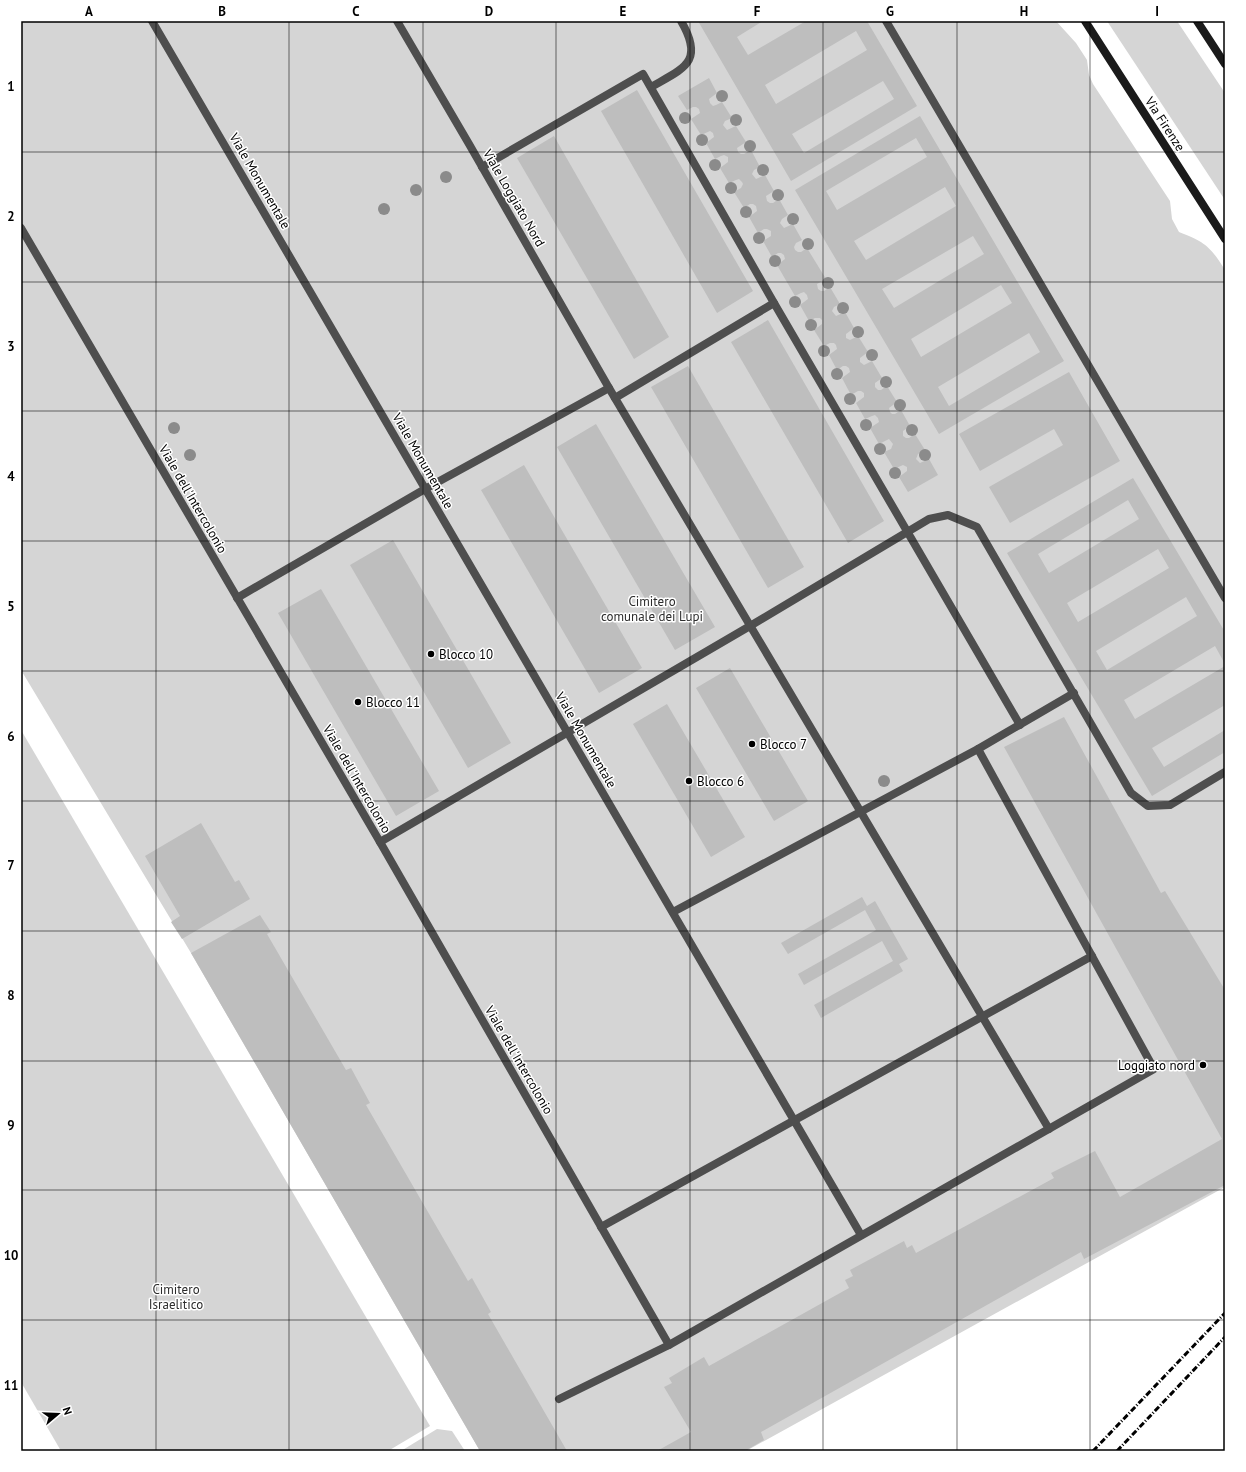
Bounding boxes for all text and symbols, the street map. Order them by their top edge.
text: A [85,3,93,20]
text: B [218,3,226,20]
text: C [352,3,360,20]
text: D [485,3,493,20]
text: E [620,3,627,20]
text: F [754,3,761,20]
text: G [886,3,894,20]
text: H [1020,3,1028,20]
text: I [1155,3,1159,20]
text: 1 [7,78,15,95]
street label: Via Firenze [1141,93,1189,154]
street label: Viale Monumentale [225,129,294,232]
street label: Viale Loggiato Nord [479,145,549,250]
text: 2 [7,208,15,225]
text: 3 [7,338,15,355]
street label: Viale Monumentale [388,409,457,512]
street label: Viale dell'Intercolonio [155,441,231,556]
text: 4 [7,468,15,485]
park label: Cimitero comunale dei Lupi [601,593,703,625]
text: 5 [7,598,15,615]
place label: Blocco 10 [439,646,493,663]
marker: Blocco 10 [426,649,436,659]
street label: Viale Monumentale [551,688,620,791]
place label: Blocco 11 [366,694,420,711]
marker: Blocco 11 [353,697,363,707]
street label: Viale dell'Intercolonio [319,721,395,836]
text: 6 [7,728,15,745]
place label: Blocco 7 [760,736,807,753]
marker: Blocco 7 [747,739,757,749]
place label: Blocco 6 [697,773,744,790]
marker: Blocco 6 [684,776,694,786]
text: 7 [7,857,15,874]
text: 8 [7,987,15,1004]
street label: Viale dell'Intercolonio [481,1002,557,1117]
place label: Loggiato nord [1118,1057,1195,1074]
marker: Loggiato nord [1198,1060,1208,1070]
text: 9 [7,1117,15,1134]
text: 10 [4,1247,18,1264]
park label: Cimitero Israelitico [149,1281,203,1313]
text: 11 [4,1377,18,1394]
north arrow [38,1394,78,1434]
text: N [60,1405,75,1416]

